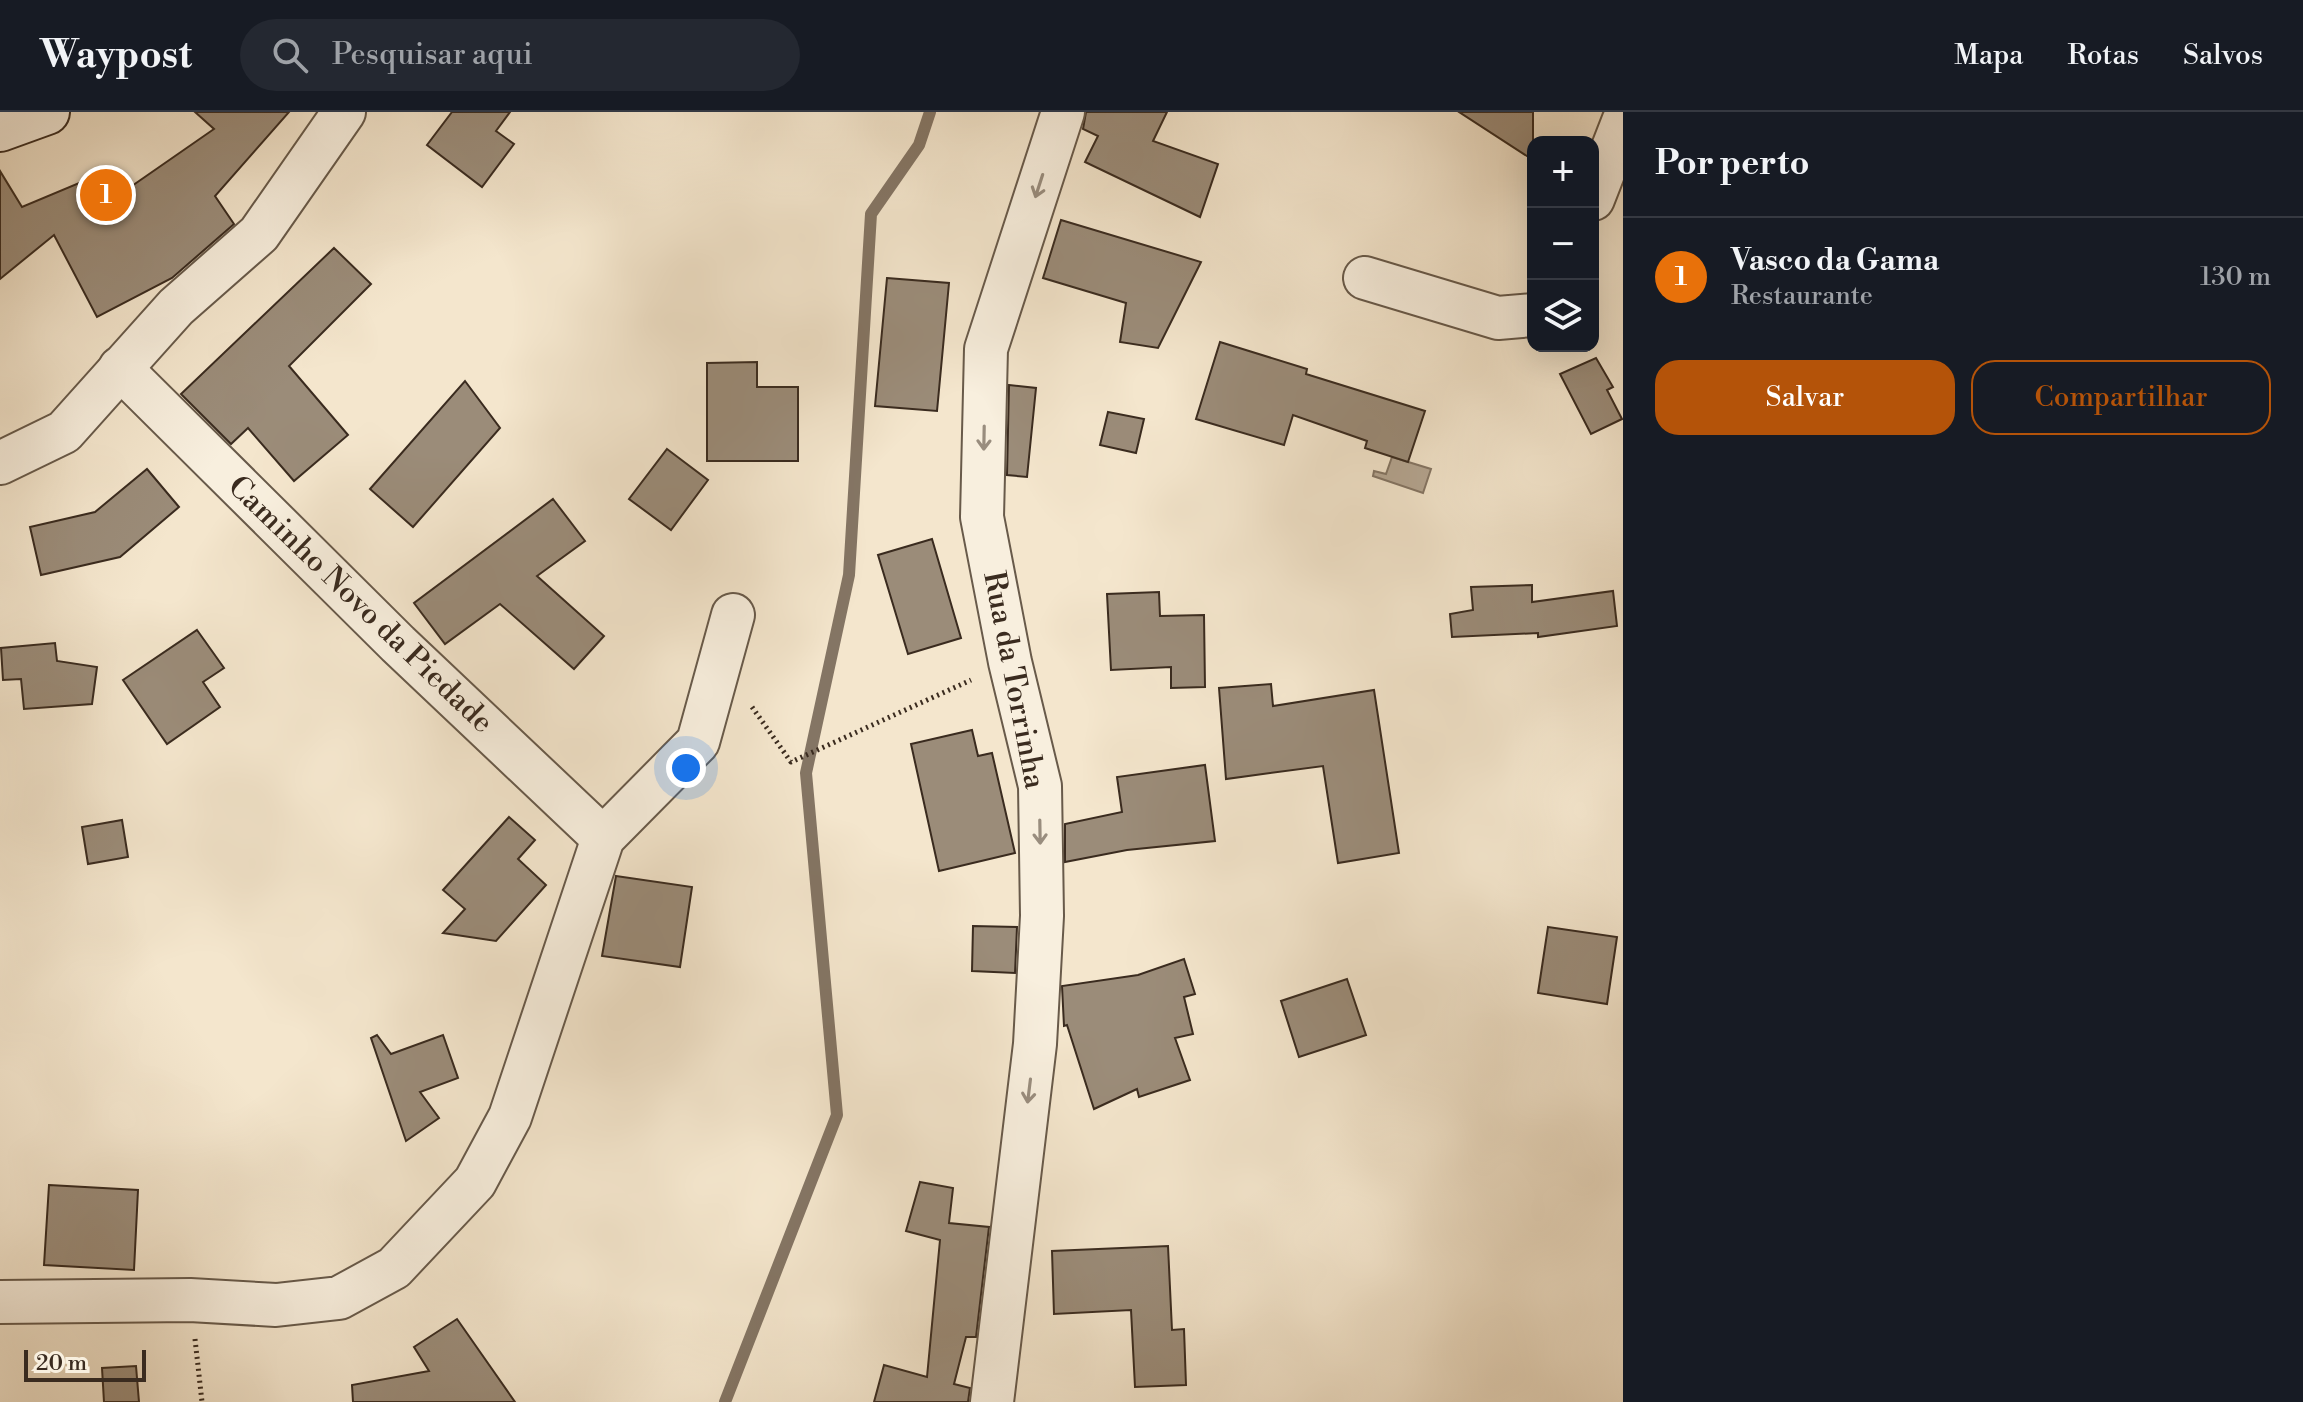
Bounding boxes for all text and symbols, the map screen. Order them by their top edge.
search box [240,19,800,91]
text: Waypost [40,32,192,79]
icon: search [268,33,312,77]
text: Pesquisar aqui [332,36,533,74]
text: Mapa [1954,38,2024,73]
text: Rotas [2068,38,2139,73]
text: Salvos [2183,38,2263,73]
map controls [1527,136,1599,352]
button: + [1527,136,1599,208]
text: Por perto [1655,143,1810,185]
pin: 1 [80,165,132,225]
one-way arrow [1031,173,1045,198]
button: − [1527,208,1599,280]
text: Vasco da Gama [1731,242,1939,280]
text: 1 [1675,261,1687,293]
text: 130 m [2200,261,2271,293]
button: layers [1527,280,1599,352]
text: Restaurante [1731,280,1873,312]
button: Salvar [1655,360,1955,435]
button: Compartilhar [1971,360,2271,435]
one-way arrow [976,424,992,451]
street label: Caminho Novo da Piedade [220,468,501,742]
street label: Rua da Torrinha [974,568,1054,793]
your location [666,748,706,788]
one-way arrow [1033,818,1048,845]
one-way arrow [1022,1077,1037,1104]
scale bar [24,1346,146,1382]
text: 20 m [36,1350,87,1377]

